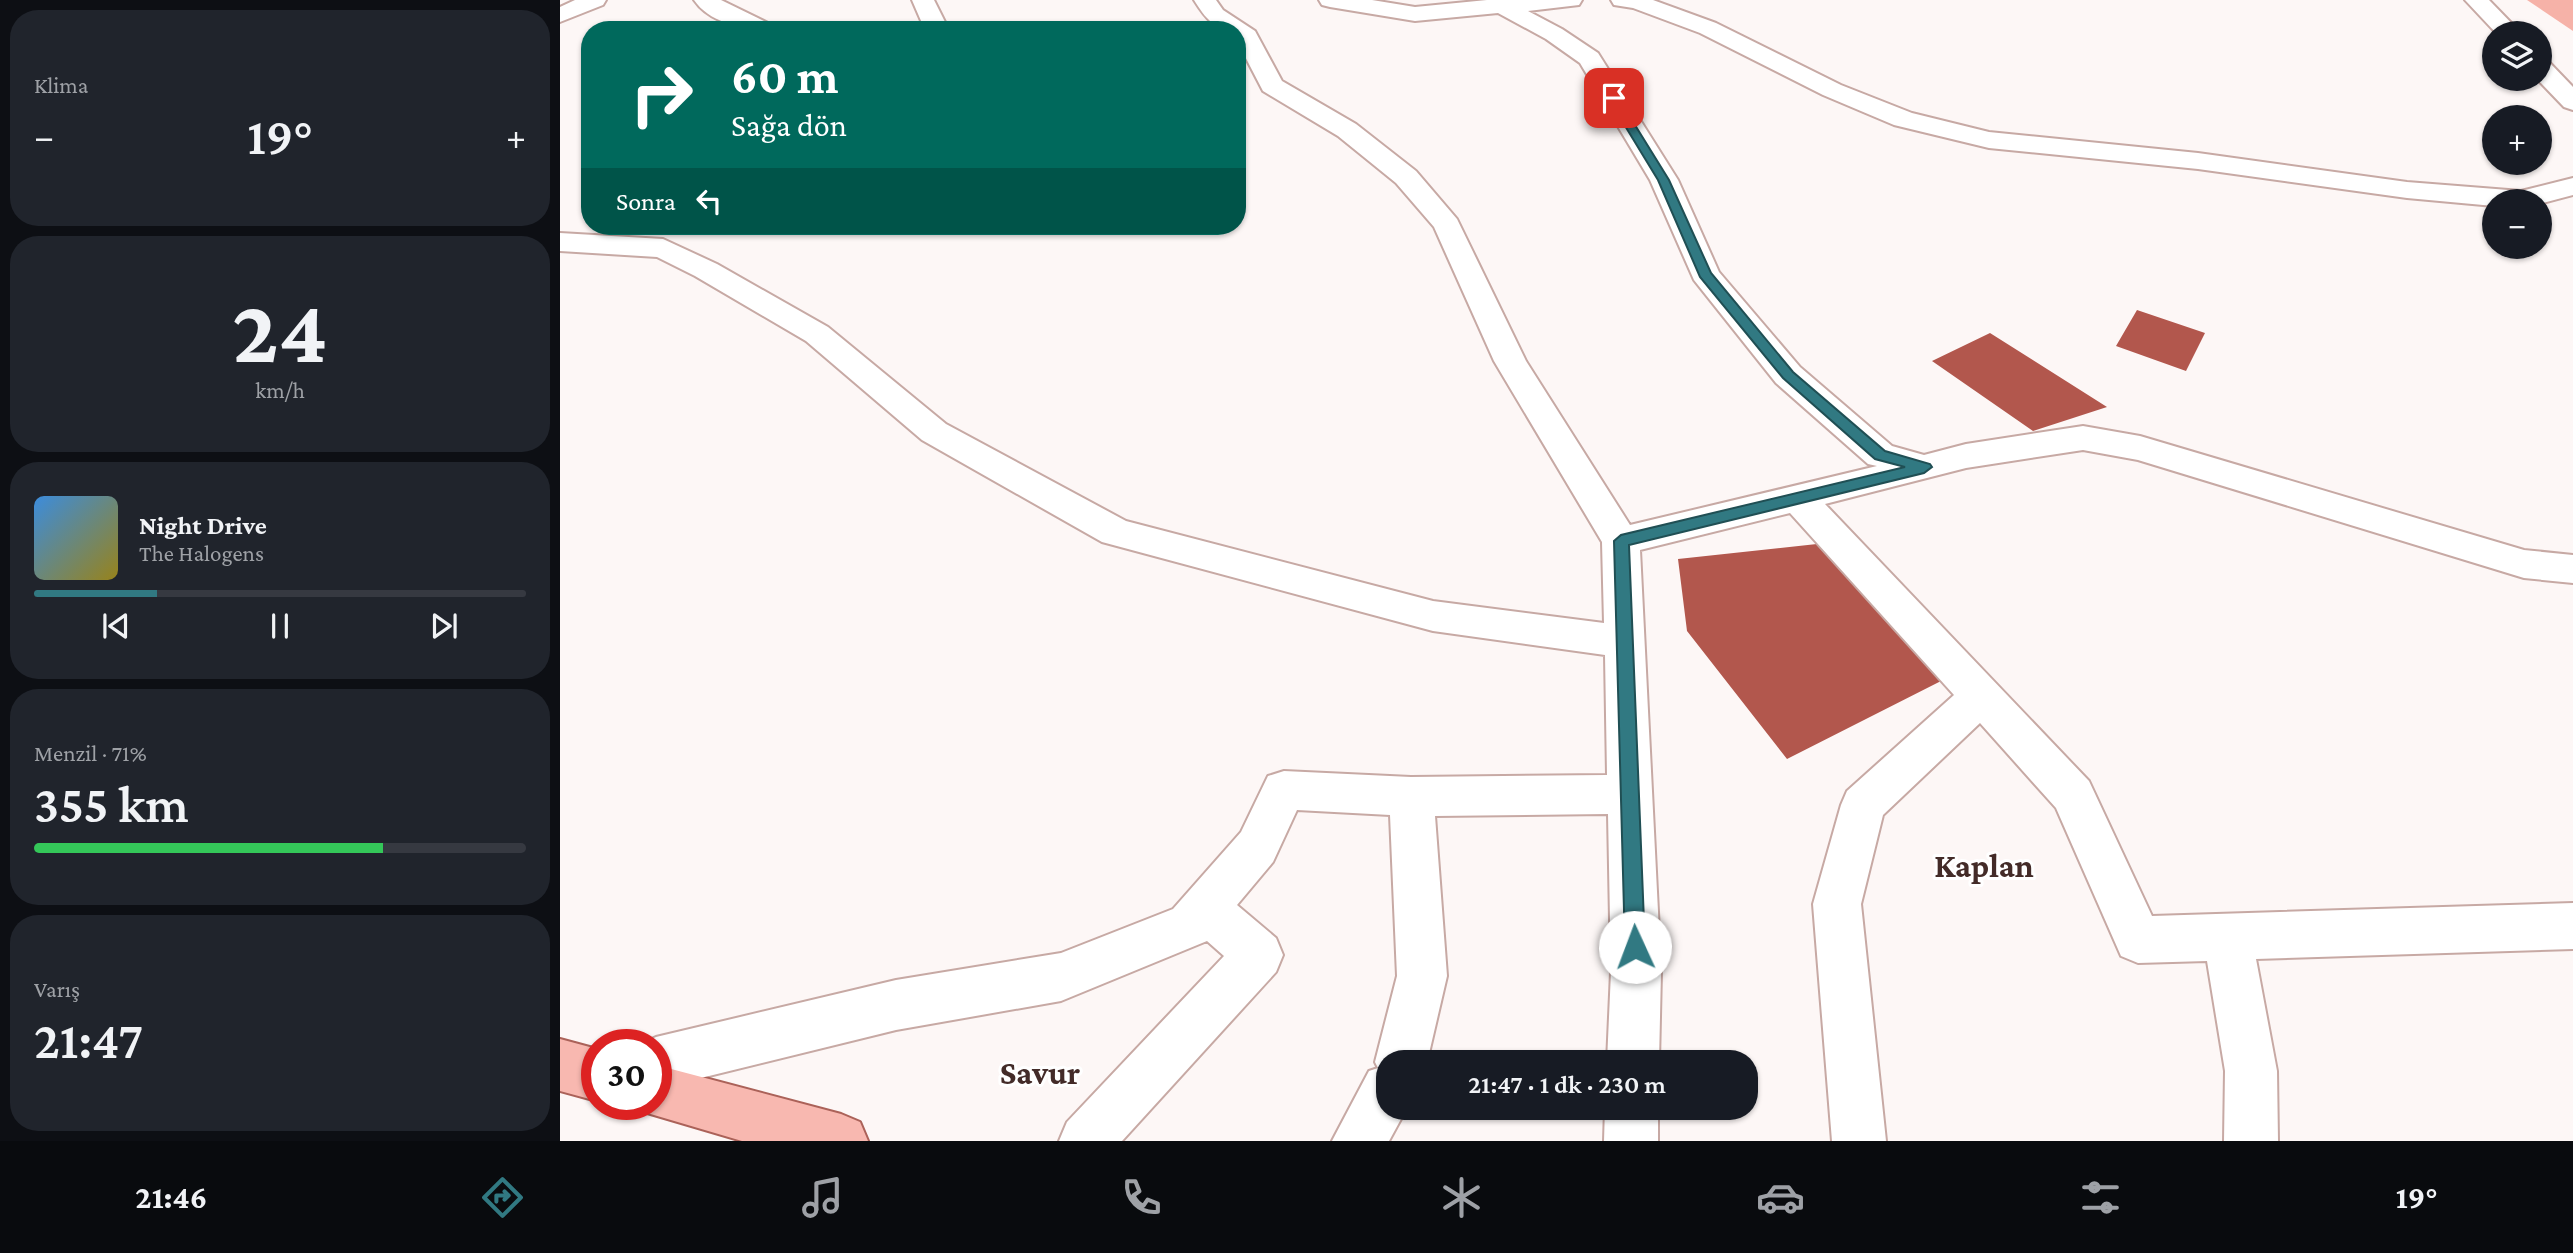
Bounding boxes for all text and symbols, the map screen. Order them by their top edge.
map controls [2482,21,2552,259]
button: layers [2482,21,2552,91]
icon: right [616,49,707,140]
text: 60 m [731,49,838,104]
pin [1584,68,1644,128]
text: Klima [34,72,88,98]
icon: arrive [1595,79,1633,117]
button: + [2482,105,2552,175]
text: 19° [247,107,313,165]
text: Sağa dön [731,107,847,143]
text: − [34,115,54,157]
text: + [506,115,526,157]
icon: left [690,182,728,220]
text: Sonra [616,187,676,216]
button: − [2482,189,2552,259]
text: 24 [232,280,328,382]
text: km/h [255,377,305,403]
text: Night Drive [139,511,267,540]
text: The Halogens [139,540,264,566]
icon: previous [97,607,135,645]
icon: pause [261,607,299,645]
icon: next [425,607,463,645]
text: Menzil · 71% [34,740,147,766]
text: 355 km [34,775,189,833]
district label: Kaplan [1934,847,2034,884]
position arrow [1598,910,1672,984]
text: Varış [34,976,80,1002]
text: 21:47 [34,1011,143,1069]
speed limit sign: 30 [581,1029,672,1120]
district label: Savur [1000,1054,1080,1091]
text: 21:47 · 1 dk · 230 m [1468,1070,1666,1099]
icon: directions [478,1173,527,1222]
icon: music [798,1173,847,1222]
icon: phone [1117,1173,1166,1222]
icon: climate [1437,1173,1486,1222]
icon: car [1756,1173,1805,1222]
icon: filters [2076,1173,2125,1222]
text: 21:46 [135,1179,207,1215]
text: 19° [2396,1179,2438,1215]

